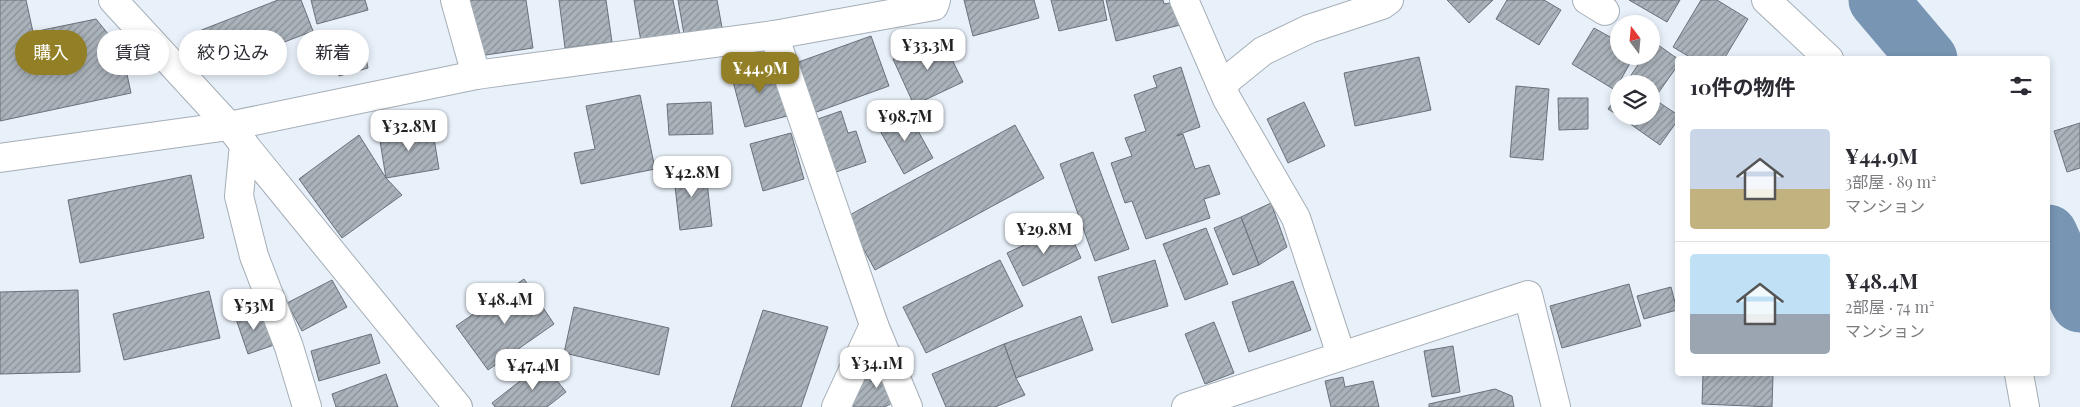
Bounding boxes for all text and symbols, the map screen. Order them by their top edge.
north arrow [1610,15,1660,65]
map controls [1610,15,1660,125]
pin: ¥33.3M [887,28,969,71]
chip: 購入 [15,30,87,75]
chip: 賃貸 [97,30,169,75]
chip: 絞り込み [179,30,287,75]
chip: 新着 [297,30,369,75]
text: ¥33.3M [902,34,954,55]
pin: ¥44.9M [719,52,801,94]
text: ¥44.9M [732,57,788,78]
text: 10件の物件 [1690,72,1796,100]
icon: filters [2007,72,2035,100]
button: layers [1610,75,1660,125]
pin: ¥98.7M [864,100,946,142]
text: ¥98.7M [878,105,932,126]
pin: ¥32.8M [368,110,450,152]
text: ¥32.8M [381,115,437,136]
text: ¥44.9M [1845,141,1918,169]
icon: home [1730,149,1790,209]
pin: ¥42.8M [651,156,733,198]
text: ¥42.8M [664,161,720,182]
text: 3部屋 · 89 m² [1845,171,1936,192]
text: マンション [1845,195,1925,216]
pin: ¥29.8M [1003,212,1085,255]
text: ¥29.8M [1016,218,1072,239]
text: ¥48.4M [1845,266,1918,294]
icon: home [1730,274,1790,334]
pin: ¥48.4M [464,282,546,325]
pin: ¥53M [224,288,284,331]
text: ¥48.4M [477,288,533,309]
text: ¥53M [234,294,274,315]
text: 2部屋 · 74 m² [1845,296,1934,317]
text: マンション [1845,320,1925,341]
pin: ¥34.1M [836,346,918,389]
pin: ¥47.4M [492,348,574,391]
text: ¥34.1M [851,352,903,373]
text: ¥47.4M [506,354,560,375]

